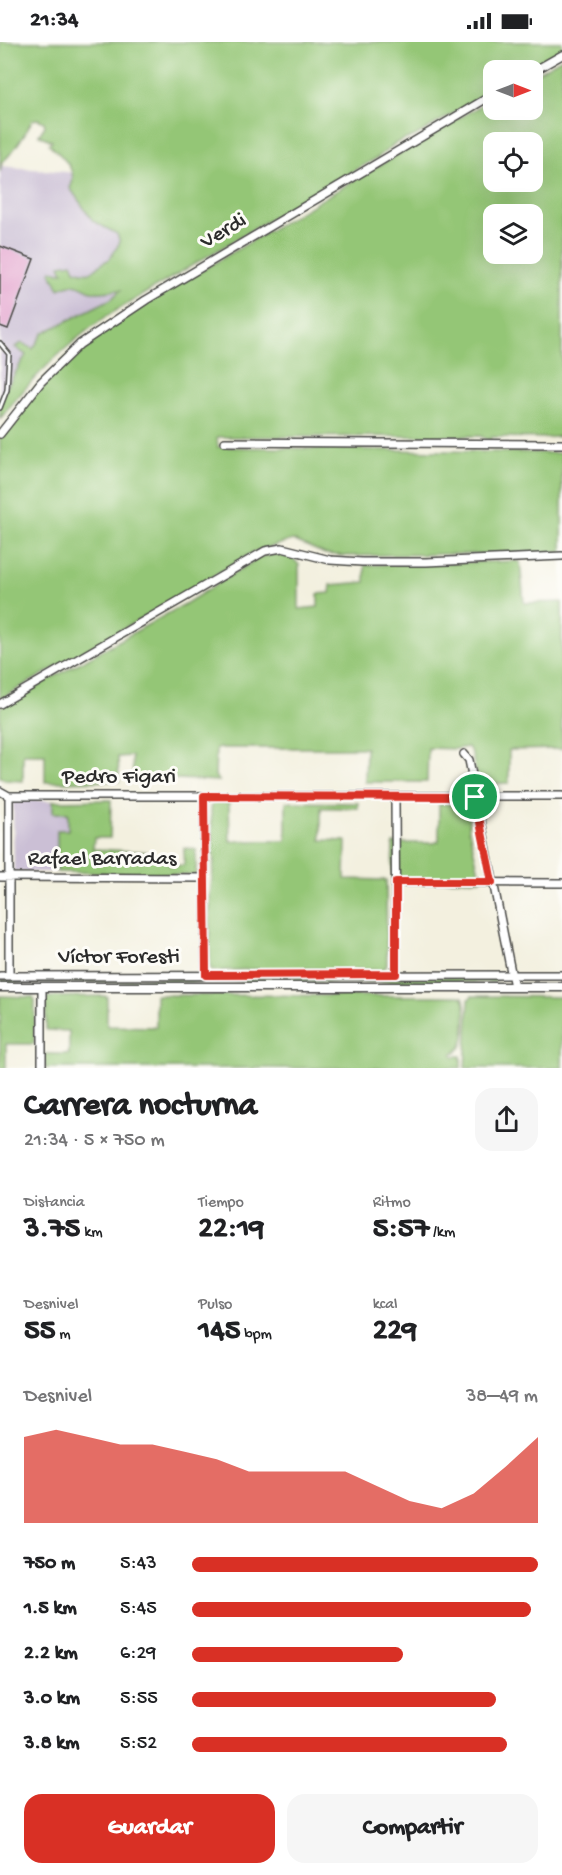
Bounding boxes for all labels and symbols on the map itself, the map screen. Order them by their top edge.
north arrow [483,60,543,120]
street label: Verdi [195,208,252,256]
street label: Pedro Figari [61,765,176,791]
pin [449,771,500,822]
street label: Rafael Barradas [28,847,177,873]
street label: Víctor Foresti [57,945,180,971]

